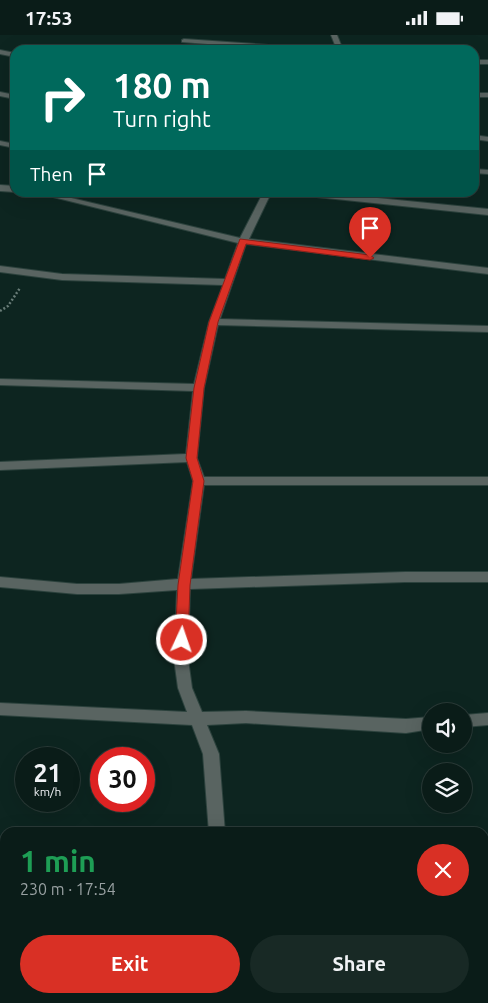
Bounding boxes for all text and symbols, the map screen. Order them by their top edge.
text: 17:53 [25,7,73,29]
icon: right [30,65,95,130]
text: 180 m [113,65,211,105]
text: Turn right [113,106,211,131]
icon: arrive [83,160,111,188]
text: Then [30,163,73,185]
pin [349,207,391,258]
icon: arrive [356,214,384,242]
position arrow [155,613,207,665]
map controls [422,703,472,813]
button: sound [422,703,472,753]
speed limit sign: 30 [90,747,155,812]
text: 21 [33,759,62,787]
button: layers [422,763,472,813]
text: km/h [34,785,61,798]
text: 1 min [20,844,96,878]
button: close [417,844,469,896]
text: 230 m · 17:54 [20,880,116,898]
button: Exit [20,935,240,993]
button: Share [250,935,469,993]

